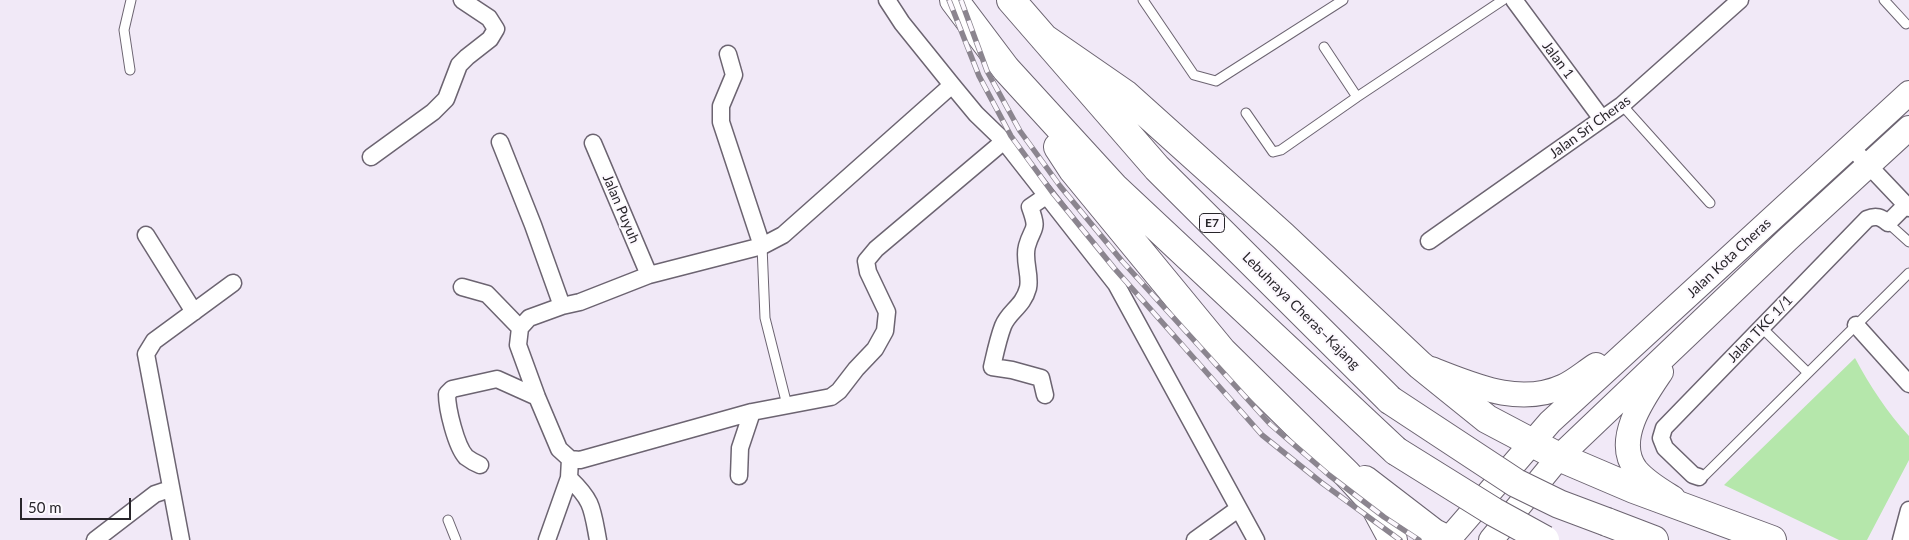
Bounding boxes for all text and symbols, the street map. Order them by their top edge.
street label: Jalan 1 [1539,38,1577,82]
street label: Jalan Sri Cheras [1546,92,1634,162]
street label: Jalan Puyuh [599,172,643,246]
road number: E7 [1200,214,1224,232]
street label: Jalan Kota Cheras [1683,215,1775,301]
street label: Lebuhraya Cheras–Kajang [1239,249,1363,373]
street label: Jalan TKC 1/1 [1724,292,1796,366]
scale bar [22,488,134,520]
text: 50 m [28,498,62,516]

